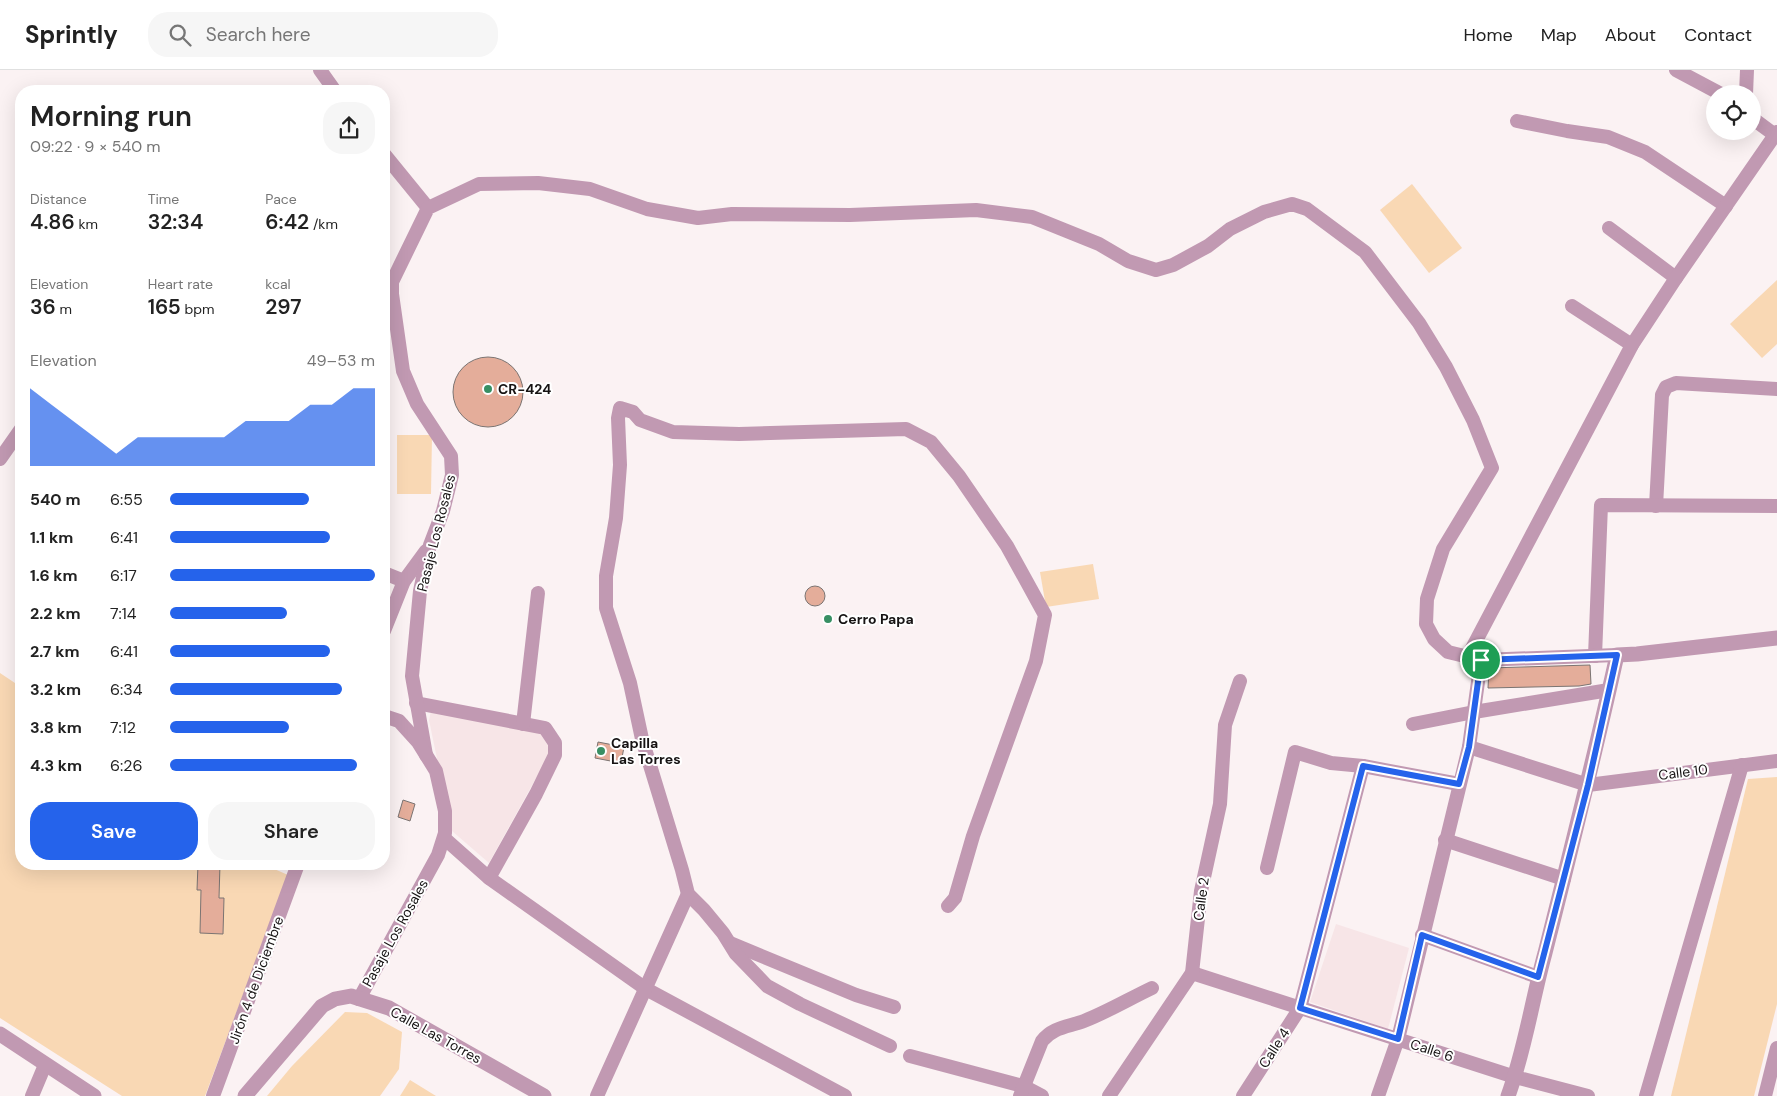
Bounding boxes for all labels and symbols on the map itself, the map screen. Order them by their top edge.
place label: CR-424 [498,380,551,398]
marker: CR-424 [482,383,494,395]
street label: Pasaje Los Rosales [413,472,459,594]
place label: Cerro Papa [838,610,914,628]
marker: Cerro Papa [822,613,834,625]
pin [1460,639,1502,681]
place label: Capilla Las Torres [611,734,681,768]
marker: Capilla Las Torres [595,745,607,757]
street label: Calle 10 [1657,760,1709,784]
street label: Pasaje Los Rosales [358,876,432,990]
street label: Calle 2 [1189,876,1213,922]
street label: Jirón 4 de Diciembre [225,914,287,1046]
street label: Calle Las Torres [387,1003,485,1067]
street label: Calle 4 [1254,1024,1294,1071]
street label: Calle 6 [1408,1035,1456,1065]

